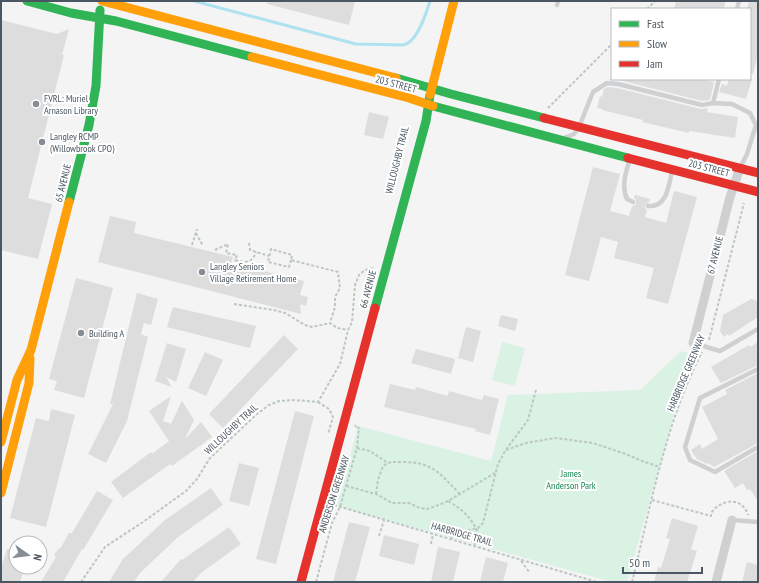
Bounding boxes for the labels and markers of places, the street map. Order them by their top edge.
place label: FVRL: Muriel Arnason Library [44,92,98,117]
marker: FVRL: Muriel Arnason Library [31,99,41,109]
place label: Langley RCMP (Willowbrook CPO) [50,130,115,155]
marker: Langley RCMP (Willowbrook CPO) [37,137,47,147]
place label: Langley Seniors Village Retirement Home [209,260,297,285]
marker: Langley Seniors Village Retirement Home [197,267,207,277]
place label: Building A [89,327,125,340]
marker: Building A [76,328,86,338]

